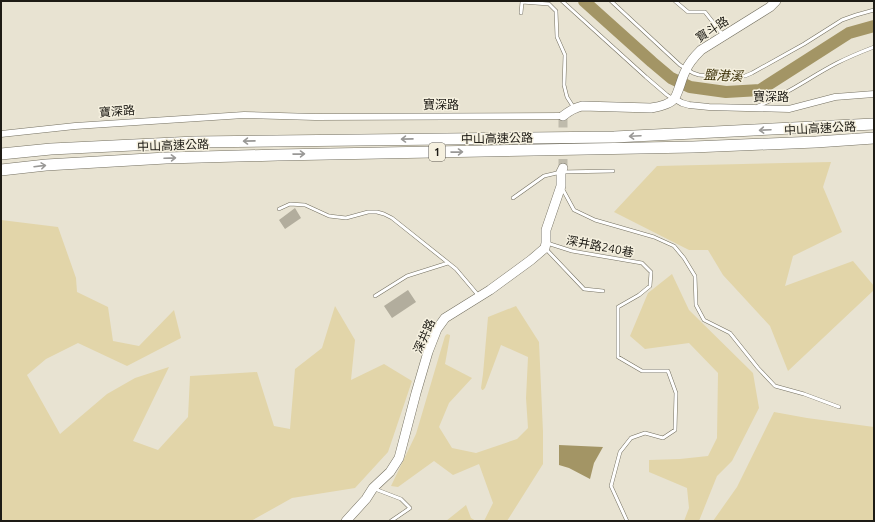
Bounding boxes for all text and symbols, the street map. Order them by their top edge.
street label: 寶斗路 [693,14,731,44]
water label: 鹽港溪 [703,67,745,83]
street label: 寶深路 [753,90,789,103]
street label: 寶深路 [423,98,459,111]
street label: 寶深路 [99,103,135,119]
street label: 中山高速公路 [784,120,856,136]
one-way arrow [759,126,772,134]
street label: 中山高速公路 [461,131,533,145]
one-way arrow [629,132,642,139]
one-way arrow [401,135,414,143]
street label: 中山高速公路 [137,137,209,153]
one-way arrow [243,138,256,145]
road number: 1 [429,143,445,161]
one-way arrow [450,148,463,156]
one-way arrow [292,150,305,158]
one-way arrow [163,154,176,162]
one-way arrow [33,162,46,169]
street label: 深井路240巷 [565,233,635,259]
street label: 深井路 [411,317,437,355]

